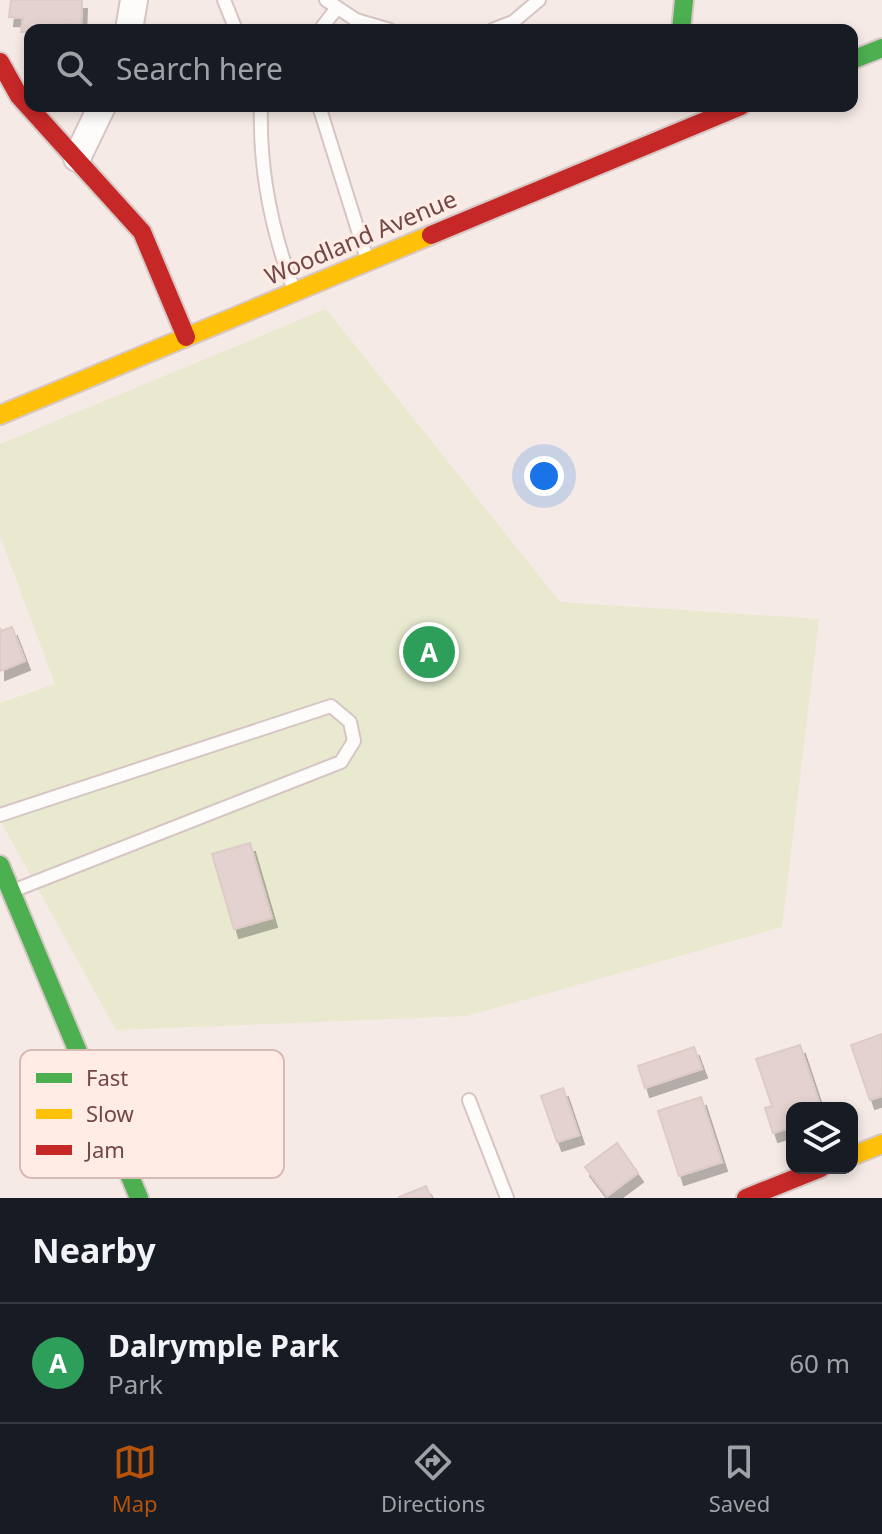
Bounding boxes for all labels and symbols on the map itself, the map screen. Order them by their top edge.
street label: Woodland Avenue [259,181,461,292]
your location [524,456,564,496]
pin: A [403,622,455,682]
legend [20,1050,284,1178]
text: Fast [86,1062,128,1092]
text: Slow [86,1098,135,1128]
text: Jam [84,1134,125,1164]

